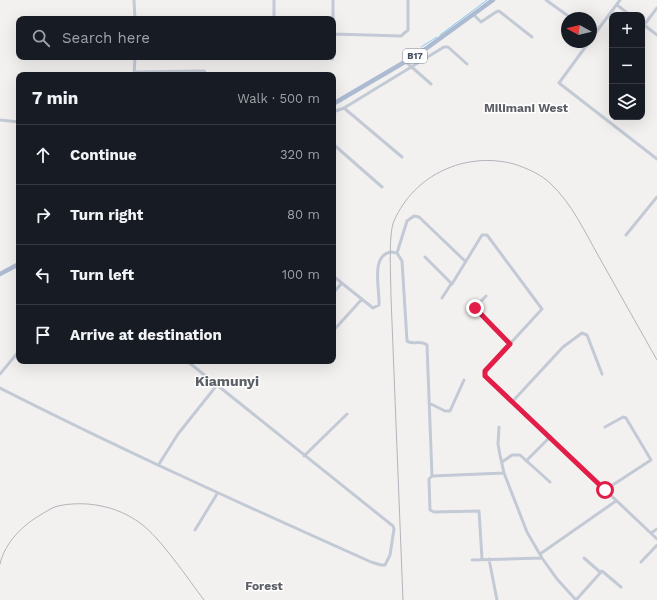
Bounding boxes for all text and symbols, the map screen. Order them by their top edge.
north arrow [561,12,597,48]
map controls [609,12,645,120]
button: + [609,12,645,48]
search box [16,16,336,60]
icon: search [30,27,52,49]
text: Search here [62,29,150,47]
button: − [609,48,645,84]
road number: B17 [403,49,427,63]
button: layers [609,84,645,120]
text: 7 min [32,88,78,108]
text: Walk · 500 m [237,91,320,106]
district label: Milimani West [484,101,569,115]
icon: ahead [32,144,54,166]
text: Continue [70,146,137,164]
text: 320 m [280,147,320,162]
icon: right [32,204,54,226]
text: Turn right [70,206,143,224]
text: 80 m [287,207,320,222]
icon: left [32,264,54,286]
text: Turn left [70,266,134,284]
text: 100 m [282,267,320,282]
route end [466,299,484,317]
icon: arrive [32,324,54,346]
text: Arrive at destination [70,326,222,344]
district label: Kiamunyi [195,373,259,389]
route start [596,481,614,499]
district label: Forest [245,579,284,593]

